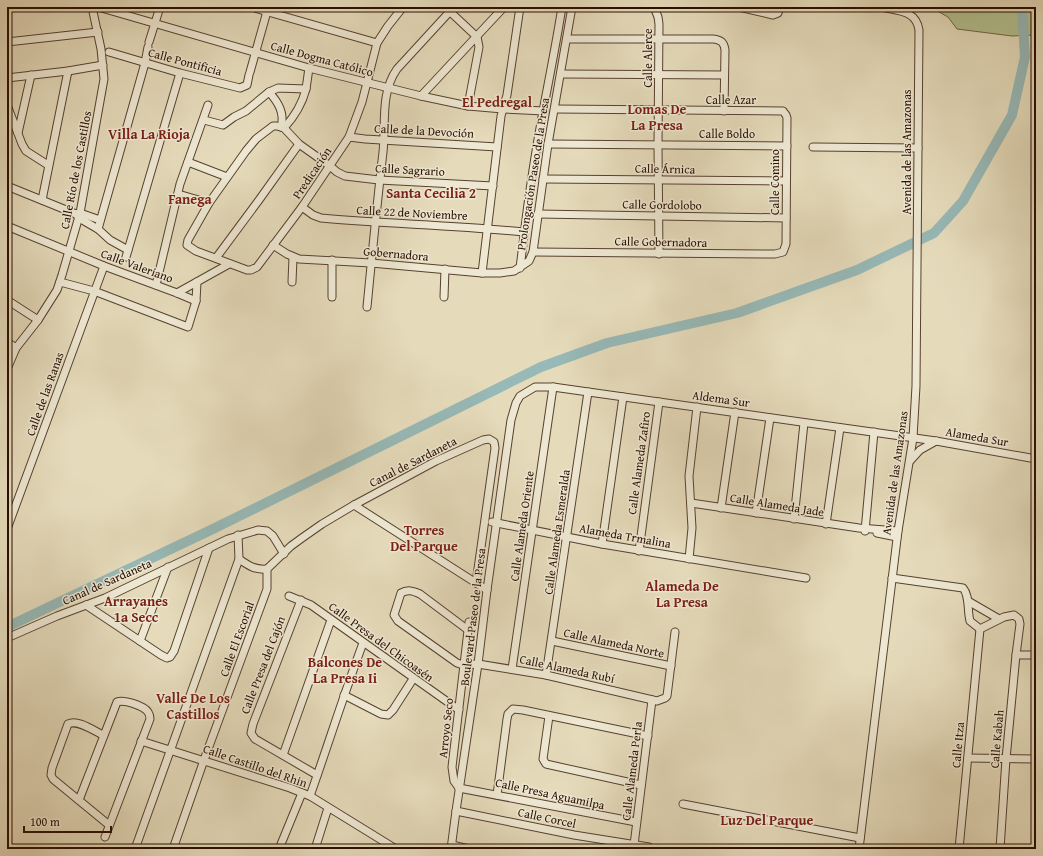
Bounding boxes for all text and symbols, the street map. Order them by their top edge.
street label: Calle Alerce [639,28,656,88]
street label: Calle Dogma Católico [269,37,375,80]
street label: Calle Pontificia [146,44,224,80]
street label: Avenida de las Amazonas [898,89,915,215]
street label: Calle Azar [706,91,756,108]
district label: El Pedregal [462,92,533,112]
street label: Prolongación Paseo de la Presa [512,96,553,251]
district label: Lomas De La Presa [627,99,687,135]
street label: Calle Río de los Castillos [56,109,95,230]
street label: Calle de la Devoción [374,119,475,142]
district label: Villa La Rioja [108,124,191,144]
street label: Calle Boldo [699,125,755,142]
street label: Predicación [288,143,335,202]
street label: Calle Comino [766,149,783,215]
street label: Calle Sagrario [375,159,445,180]
street label: Calle Árnica [635,159,696,178]
district label: Santa Cecilia 2 [386,183,476,203]
district label: Fanega [168,189,213,209]
street label: Calle Gordolobo [622,195,702,214]
street label: Calle 22 de Noviembre [356,201,468,224]
street label: Calle Gobernadora [615,232,708,251]
street label: Gobernadora [363,242,430,265]
street label: Calle Valeriano [99,245,176,286]
street label: Calle de las Ranas [21,349,68,438]
street label: Aldema Sur [691,386,751,411]
street label: Avenida de las Amazonas [877,409,912,536]
street label: Calle Alameda Zafiro [623,410,654,516]
street label: Alameda Sur [944,423,1010,450]
street label: Canal de Sardaneta [366,432,460,491]
street label: Calle Alameda Esmeralda [539,468,574,595]
street label: Calle Alameda Oriente [505,469,538,582]
street label: Calle Alameda Jade [729,489,826,520]
street label: Alameda Trmalina [578,519,673,552]
district label: Torres Del Parque [390,520,458,556]
street label: Boulevard Paseo de la Presa [456,547,489,687]
street label: Canal de Sardaneta [59,554,154,609]
district label: Alameda De La Presa [645,576,719,612]
district label: Arrayanes 1a Secc [104,591,168,627]
street label: Calle El Escorial [215,598,258,679]
street label: Calle Presa del Chicoasén [325,598,437,686]
street label: Calle Presa del Cajón [236,613,289,716]
street label: Calle Alameda Norte [562,624,666,662]
street label: Calle Alameda Rubí [518,650,617,687]
district label: Balcones De La Presa Ii [308,652,382,688]
district label: Valle De Los Castillos [156,688,230,724]
street label: Arroyo Seco [434,697,457,759]
street label: Calle Kabah [985,709,1008,769]
street label: Calle Alameda Perla [617,720,646,821]
street label: Calle Itza [947,721,968,769]
street label: Calle Castillo del Rhin [201,740,310,791]
street label: Calle Presa Aguamilpa [494,774,607,813]
street label: Calle Corcel [517,803,578,832]
scale bar [24,808,111,834]
district label: Luz Del Parque [721,810,814,830]
text: 100 m [30,813,60,830]

